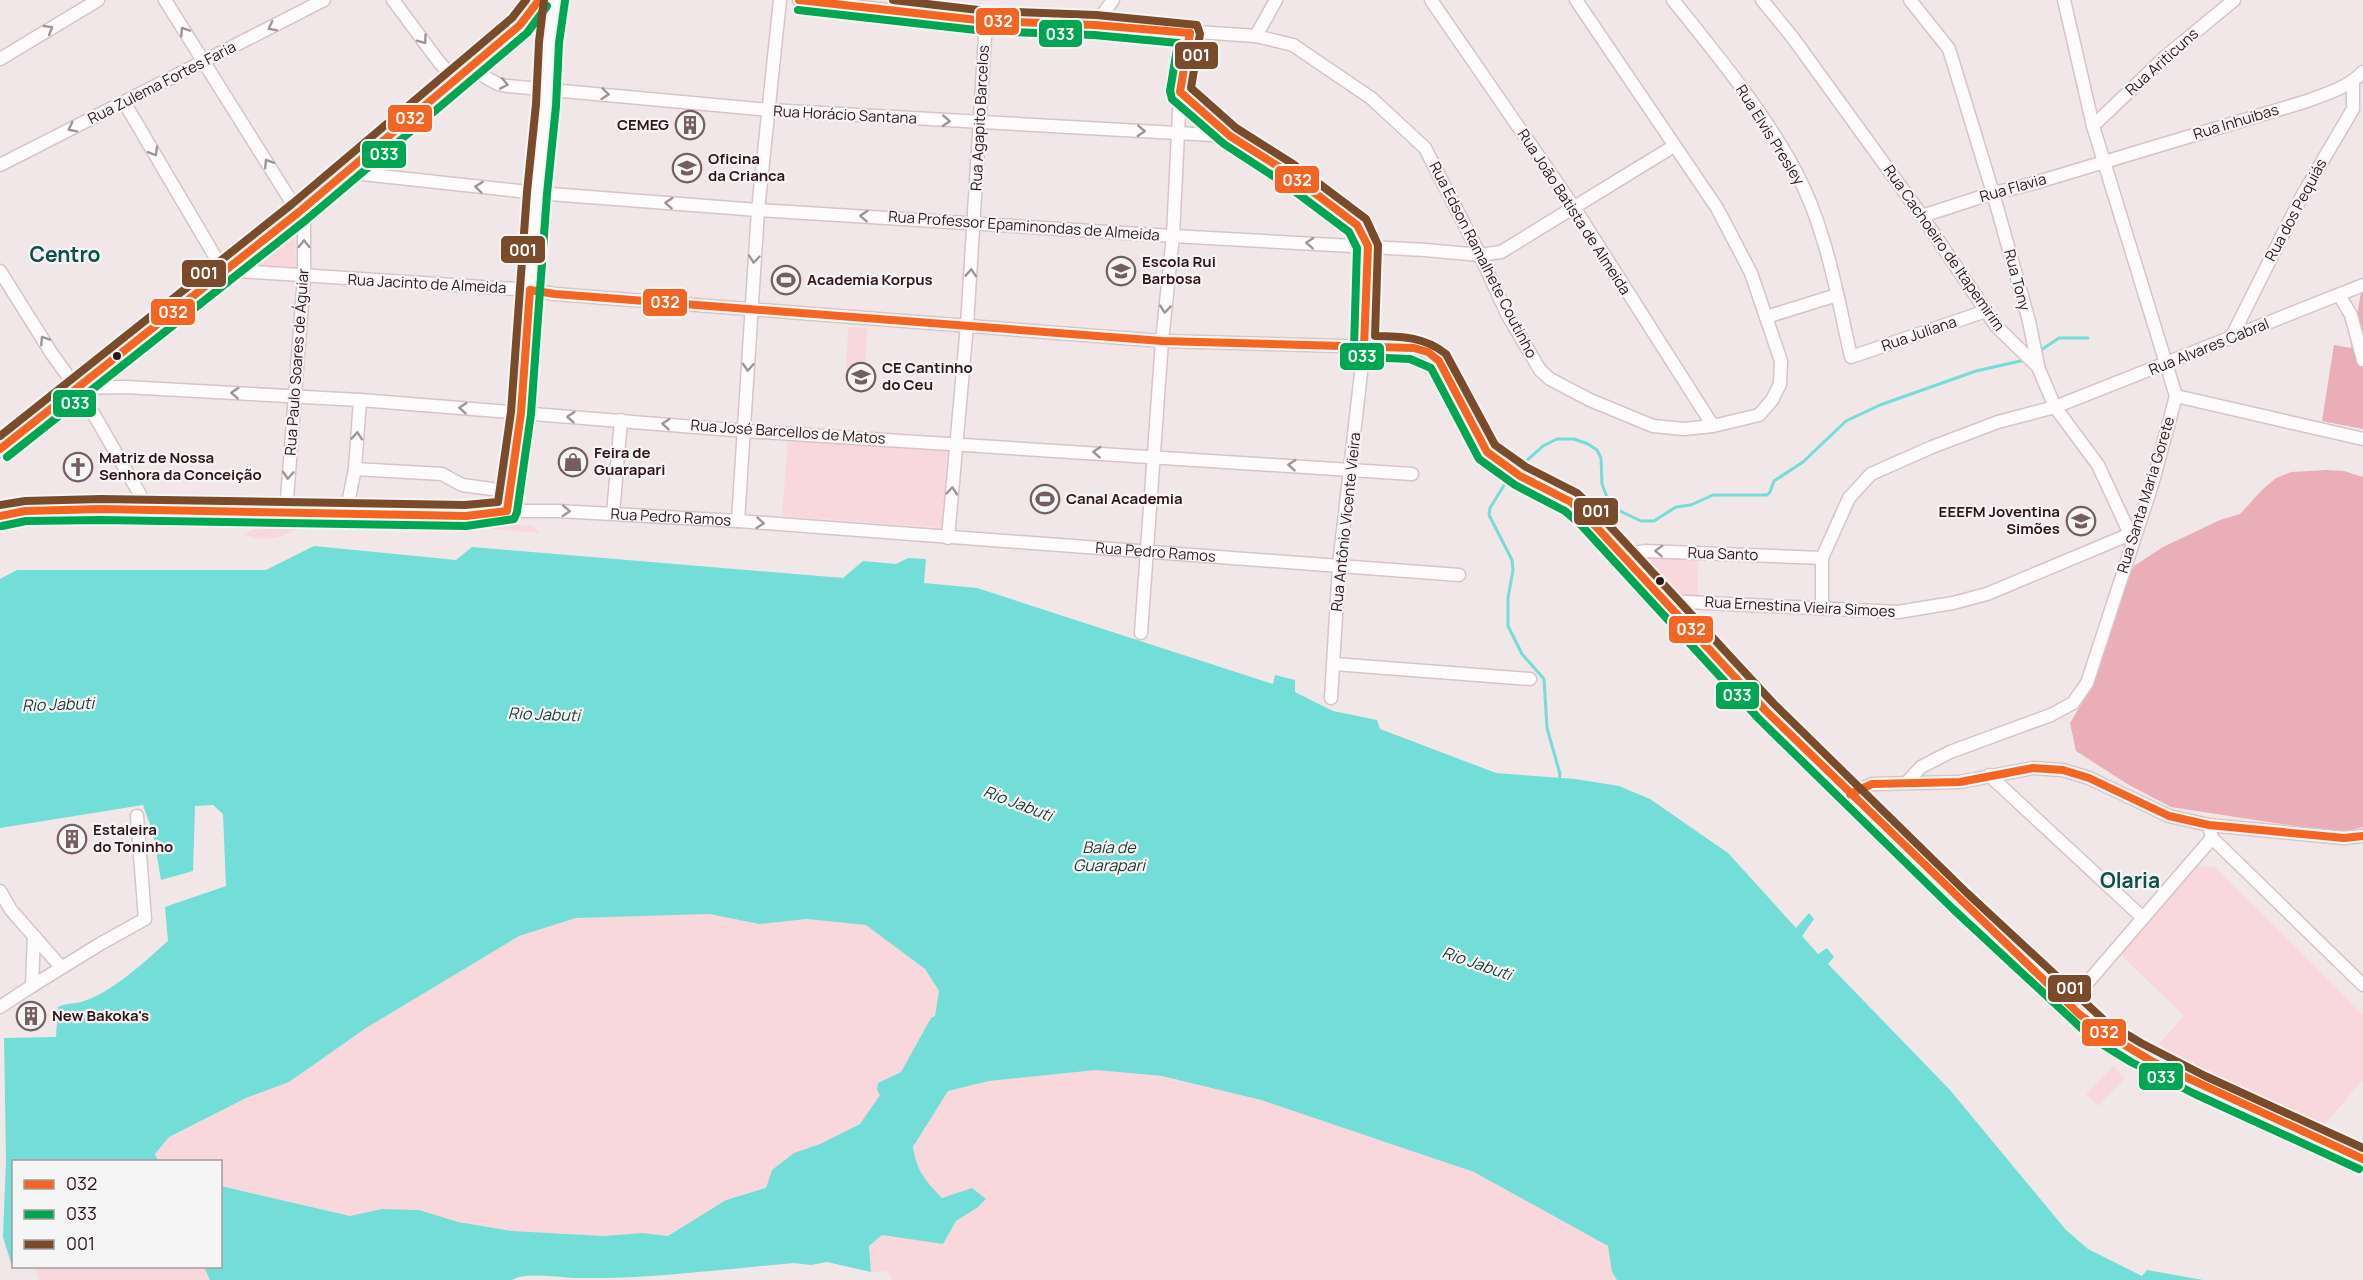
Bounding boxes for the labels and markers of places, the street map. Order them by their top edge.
building icon: CEMEG [674,109,706,141]
place label: CEMEG [617,114,669,135]
place label: Oficina da Crianca [708,148,785,186]
school or university icon: Oficina da Crianca [671,152,703,184]
place label: Escola Rui Barbosa [1142,251,1216,289]
school or university icon: Escola Rui Barbosa [1105,255,1137,287]
sports icon: Academia Korpus [770,264,802,296]
place label: Academia Korpus [807,269,933,290]
unlabelled marker [111,350,123,362]
place label: CE Cantinho do Ceu [882,357,973,395]
school or university icon: CE Cantinho do Ceu [845,361,877,393]
place label: Feira de Guarapari [594,442,666,480]
shop icon: Feira de Guarapari [557,446,589,478]
place label: Matriz de Nossa Senhora da Conceição [99,447,262,485]
church icon: Matriz de Nossa Senhora da Conceição [62,451,94,483]
sports icon: Canal Academia [1029,483,1061,515]
place label: Canal Academia [1066,488,1183,509]
place label: EEEFM Joventina Simões [1939,501,2060,539]
school or university icon: EEEFM Joventina Simões [2065,505,2097,537]
unlabelled marker [1654,575,1666,587]
place label: Estaleira do Toninho [93,819,173,857]
building icon: Estaleira do Toninho [56,823,88,855]
building icon: New Bakoka's [15,1000,47,1032]
place label: New Bakoka's [52,1005,149,1026]

